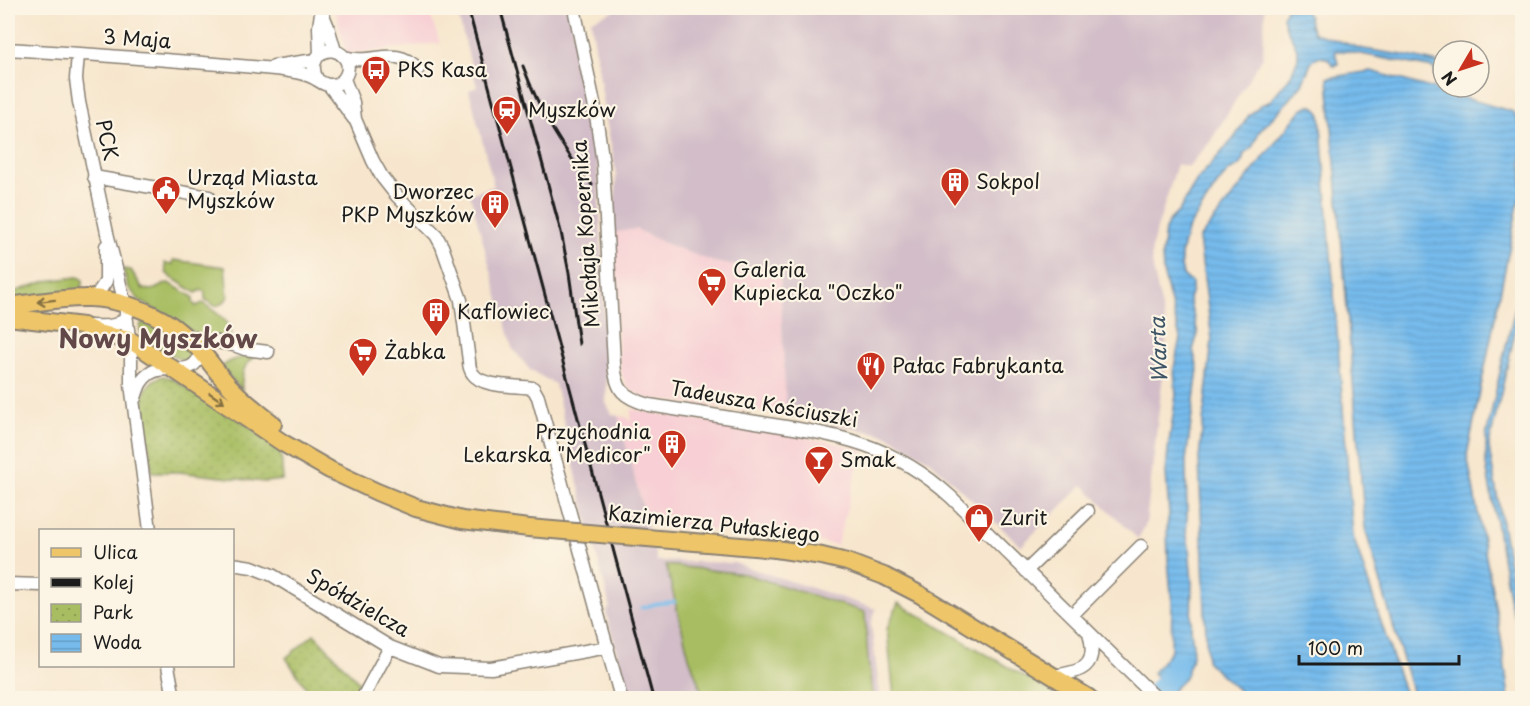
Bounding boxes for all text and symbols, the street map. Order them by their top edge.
street label: 3 Maja [102,21,173,55]
north arrow [1431,39,1491,99]
bus stop icon: PKS Kasa [360,54,392,96]
place label: PKS Kasa [397,54,488,84]
text: N [1435,67,1462,92]
station icon: Myszków [491,94,523,136]
place label: Myszków [528,94,616,124]
street label: PCK [89,116,127,163]
street label: Mikołaja Kopernika [563,139,607,329]
place label: Urząd Miasta Myszków [187,162,318,215]
building icon: Sokpol [939,166,971,208]
place label: Sokpol [976,166,1040,196]
public building icon: Urząd Miasta Myszków [150,174,182,216]
place label: Dworzec PKP Myszków [341,176,475,229]
building icon: Dworzec PKP Myszków [479,188,511,230]
place label: Galeria Kupiecka "Oczko" [733,254,903,307]
supermarket icon: Galeria Kupiecka "Oczko" [696,266,728,308]
one-way arrow [36,296,56,307]
building icon: Kaflowiec [420,296,452,338]
place label: Kaflowiec [457,296,549,326]
water label: Warta [1140,316,1174,384]
district label: Nowy Myszków [58,318,258,357]
supermarket icon: Żabka [347,336,379,378]
place label: Żabka [384,336,446,366]
restaurant icon: Pałac Fabrykanta [855,350,887,392]
place label: Pałac Fabrykanta [892,350,1064,380]
street label: Tadeusza Kościuszki [668,372,860,434]
one-way arrow [209,392,225,404]
place label: Przychodnia Lekarska "Medicor" [463,416,652,469]
building icon: Przychodnia Lekarska "Medicor" [656,428,688,470]
bar icon: Smak [803,444,835,486]
place label: Smak [840,444,896,474]
street label: Kazimierza Pułaskiego [607,497,821,549]
shop icon: Zurit [963,502,995,544]
place label: Zurit [1000,502,1047,532]
legend [39,529,234,667]
text: Ulica [93,538,138,565]
street label: Spółdzielcza [301,560,416,644]
text: Kolej [93,568,134,595]
text: Park [93,598,133,625]
text: Woda [93,628,142,655]
scale bar [1299,628,1460,666]
text: 100 m [1308,634,1363,661]

